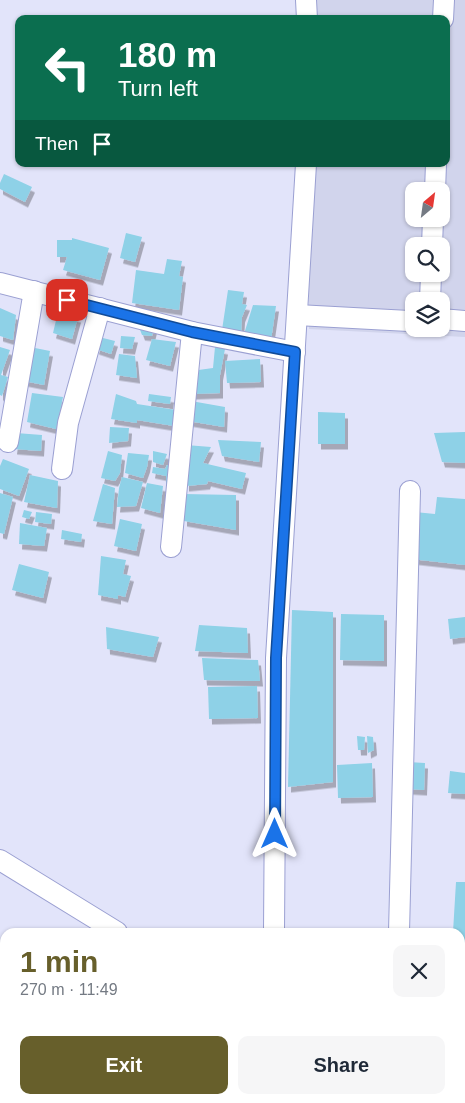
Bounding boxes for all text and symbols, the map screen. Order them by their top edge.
icon: left [35,35,100,100]
text: 180 m [118,35,217,74]
text: Turn left [118,76,198,101]
icon: arrive [88,130,116,158]
text: Then [35,133,78,154]
north arrow [405,182,450,228]
map controls [405,182,450,337]
button: search [405,237,450,282]
pin [46,279,88,321]
icon: arrive [53,286,81,314]
button: layers [405,292,450,337]
position arrow [248,807,300,859]
text: 1 min [20,945,98,978]
button: close [393,945,445,997]
text: 270 m · 11:49 [20,981,118,998]
button: Exit [20,1036,228,1094]
button: Share [238,1036,445,1094]

